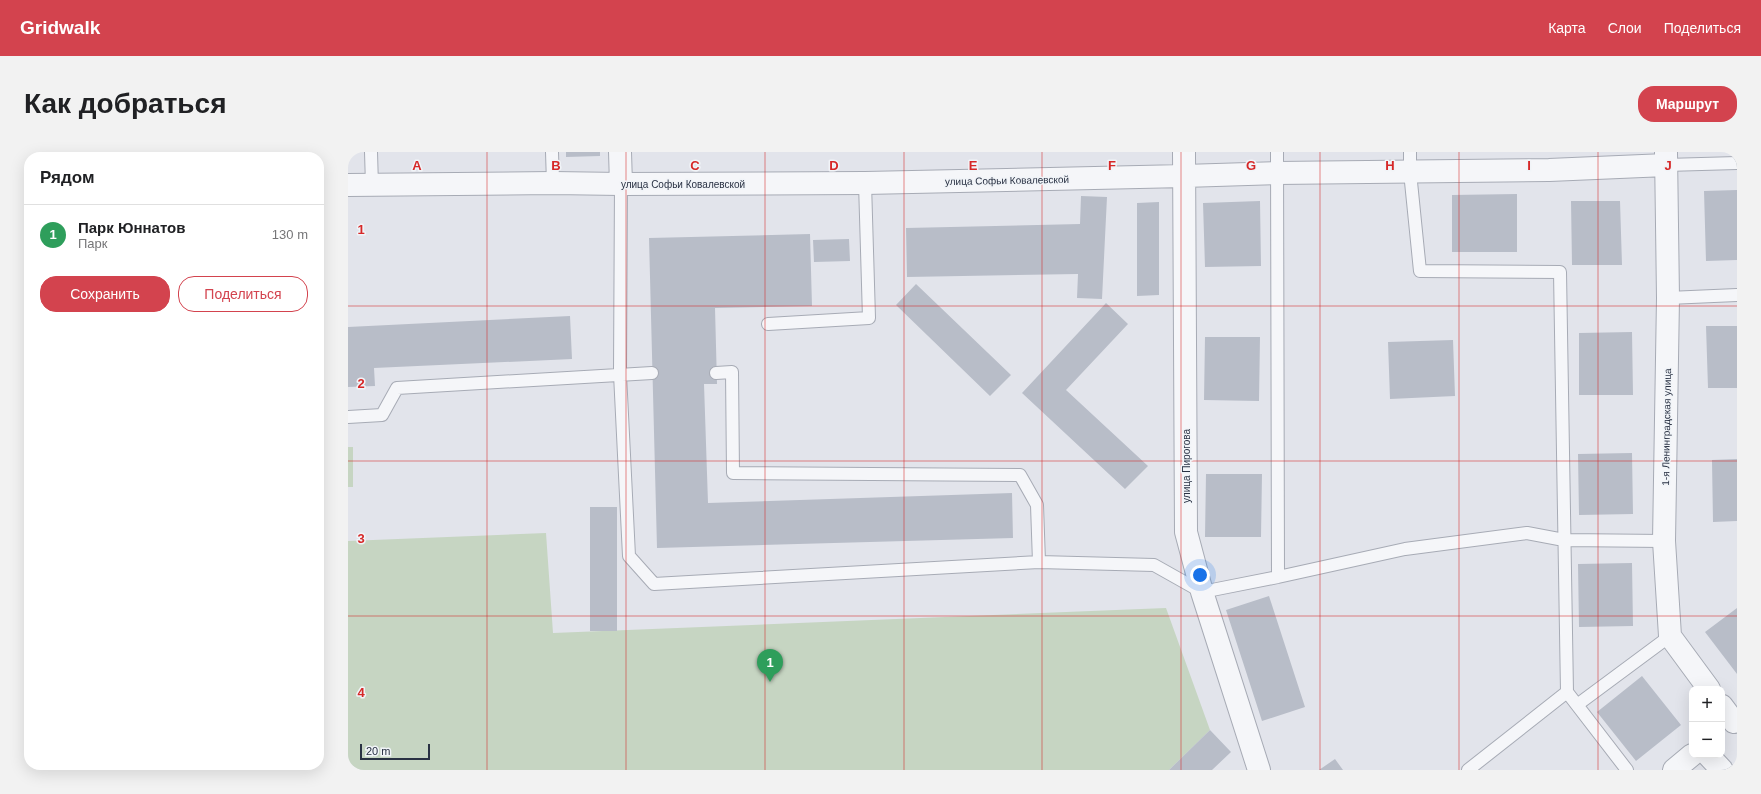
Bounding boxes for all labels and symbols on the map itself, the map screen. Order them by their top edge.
text: A [412,158,422,173]
text: B [551,158,561,173]
text: C [690,158,700,173]
text: D [829,158,839,173]
text: E [969,158,978,173]
text: F [1108,158,1116,173]
text: G [1246,158,1256,173]
text: H [1385,158,1395,173]
text: I [1527,158,1531,173]
text: J [1664,158,1672,173]
street label: улица Софьи Ковалевской [945,174,1069,187]
street label: улица Софьи Ковалевской [621,179,745,190]
text: 1 [357,222,365,237]
street label: 1-я Ленинградская улица [1660,368,1673,486]
text: 2 [357,376,365,391]
street label: улица Пирогова [1181,429,1192,503]
text: 3 [357,531,365,546]
your location [1190,565,1210,585]
pin: 1 [757,649,783,682]
text: 4 [357,685,365,700]
scale bar [360,742,430,761]

